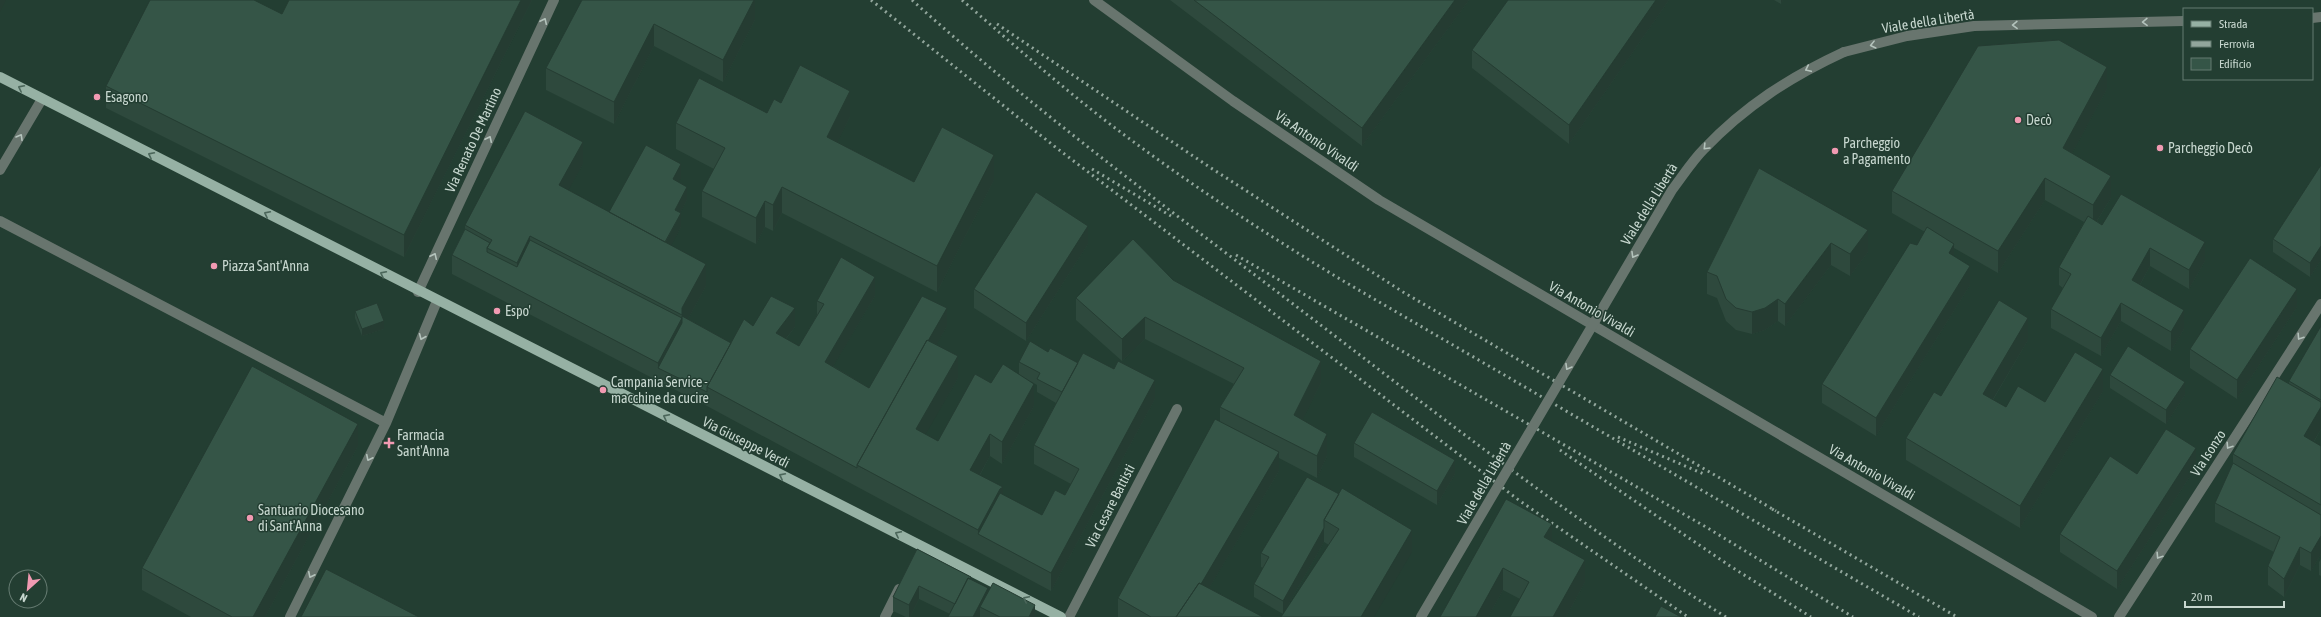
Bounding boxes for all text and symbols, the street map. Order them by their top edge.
street label: Viale della Libertà [1881,6,1975,36]
legend [2183,8,2313,80]
one-way arrow [539,17,547,25]
text: Strada [2219,17,2248,31]
one-way arrow [2142,18,2148,26]
one-way arrow [2012,21,2018,30]
text: Ferrovia [2219,37,2255,51]
one-way arrow [1870,40,1877,49]
text: Edificio [2219,57,2252,71]
one-way arrow [1805,64,1813,72]
one-way arrow [18,85,25,93]
street label: Via Renato De Martino [442,85,504,195]
place label: Esagono [105,89,148,105]
marker: Esagono [92,92,102,102]
street label: Via Antonio Vivaldi [1272,107,1362,175]
place label: Decò [2026,112,2052,128]
marker: Decò [2013,115,2023,125]
one-way arrow [15,134,22,141]
one-way arrow [484,135,492,143]
place label: Parcheggio a Pagamento [1843,135,1910,167]
place label: Parcheggio Decò [2168,140,2253,156]
one-way arrow [1703,142,1711,150]
marker: Parcheggio Decò [2155,143,2165,153]
marker: Parcheggio a Pagamento [1830,146,1840,156]
one-way arrow [148,152,156,160]
street label: Viale della Libertà [1617,160,1681,248]
one-way arrow [264,212,271,219]
one-way arrow [1631,251,1638,258]
one-way arrow [429,253,437,261]
place label: Piazza Sant'Anna [222,258,309,274]
marker: Piazza Sant'Anna [209,261,219,271]
one-way arrow [380,271,387,279]
street label: Via Antonio Vivaldi [1546,278,1638,340]
place label: Espo' [505,303,531,319]
marker: Espo' [492,306,502,316]
one-way arrow [419,333,427,341]
one-way arrow [2297,333,2305,340]
one-way arrow [1565,363,1572,370]
place label: Campania Service - macchine da cucire [611,374,709,406]
marker: Campania Service - macchine da cucire [598,385,608,395]
street label: Via Giuseppe Verdi [700,413,792,471]
one-way arrow [662,414,670,422]
place label: Farmacia Sant'Anna [397,427,449,459]
street label: Via Isonzo [2187,427,2229,479]
marker: Farmacia Sant'Anna [384,438,394,448]
street label: Viale della Libertà [1454,439,1514,527]
street label: Via Antonio Vivaldi [1826,441,1918,503]
one-way arrow [2226,442,2234,449]
one-way arrow [366,454,373,461]
street label: Via Cesare Battisti [1082,462,1138,550]
one-way arrow [778,473,786,481]
place label: Santuario Diocesano di Sant'Anna [258,502,364,534]
marker: Santuario Diocesano di Sant'Anna [245,513,255,523]
one-way arrow [894,532,902,539]
one-way arrow [2157,551,2164,558]
north arrow [8,569,48,609]
one-way arrow [308,570,316,578]
scale bar [2185,583,2284,609]
text: 20 m [2191,590,2213,604]
text: N [18,591,29,605]
one-way arrow [1023,597,1030,604]

